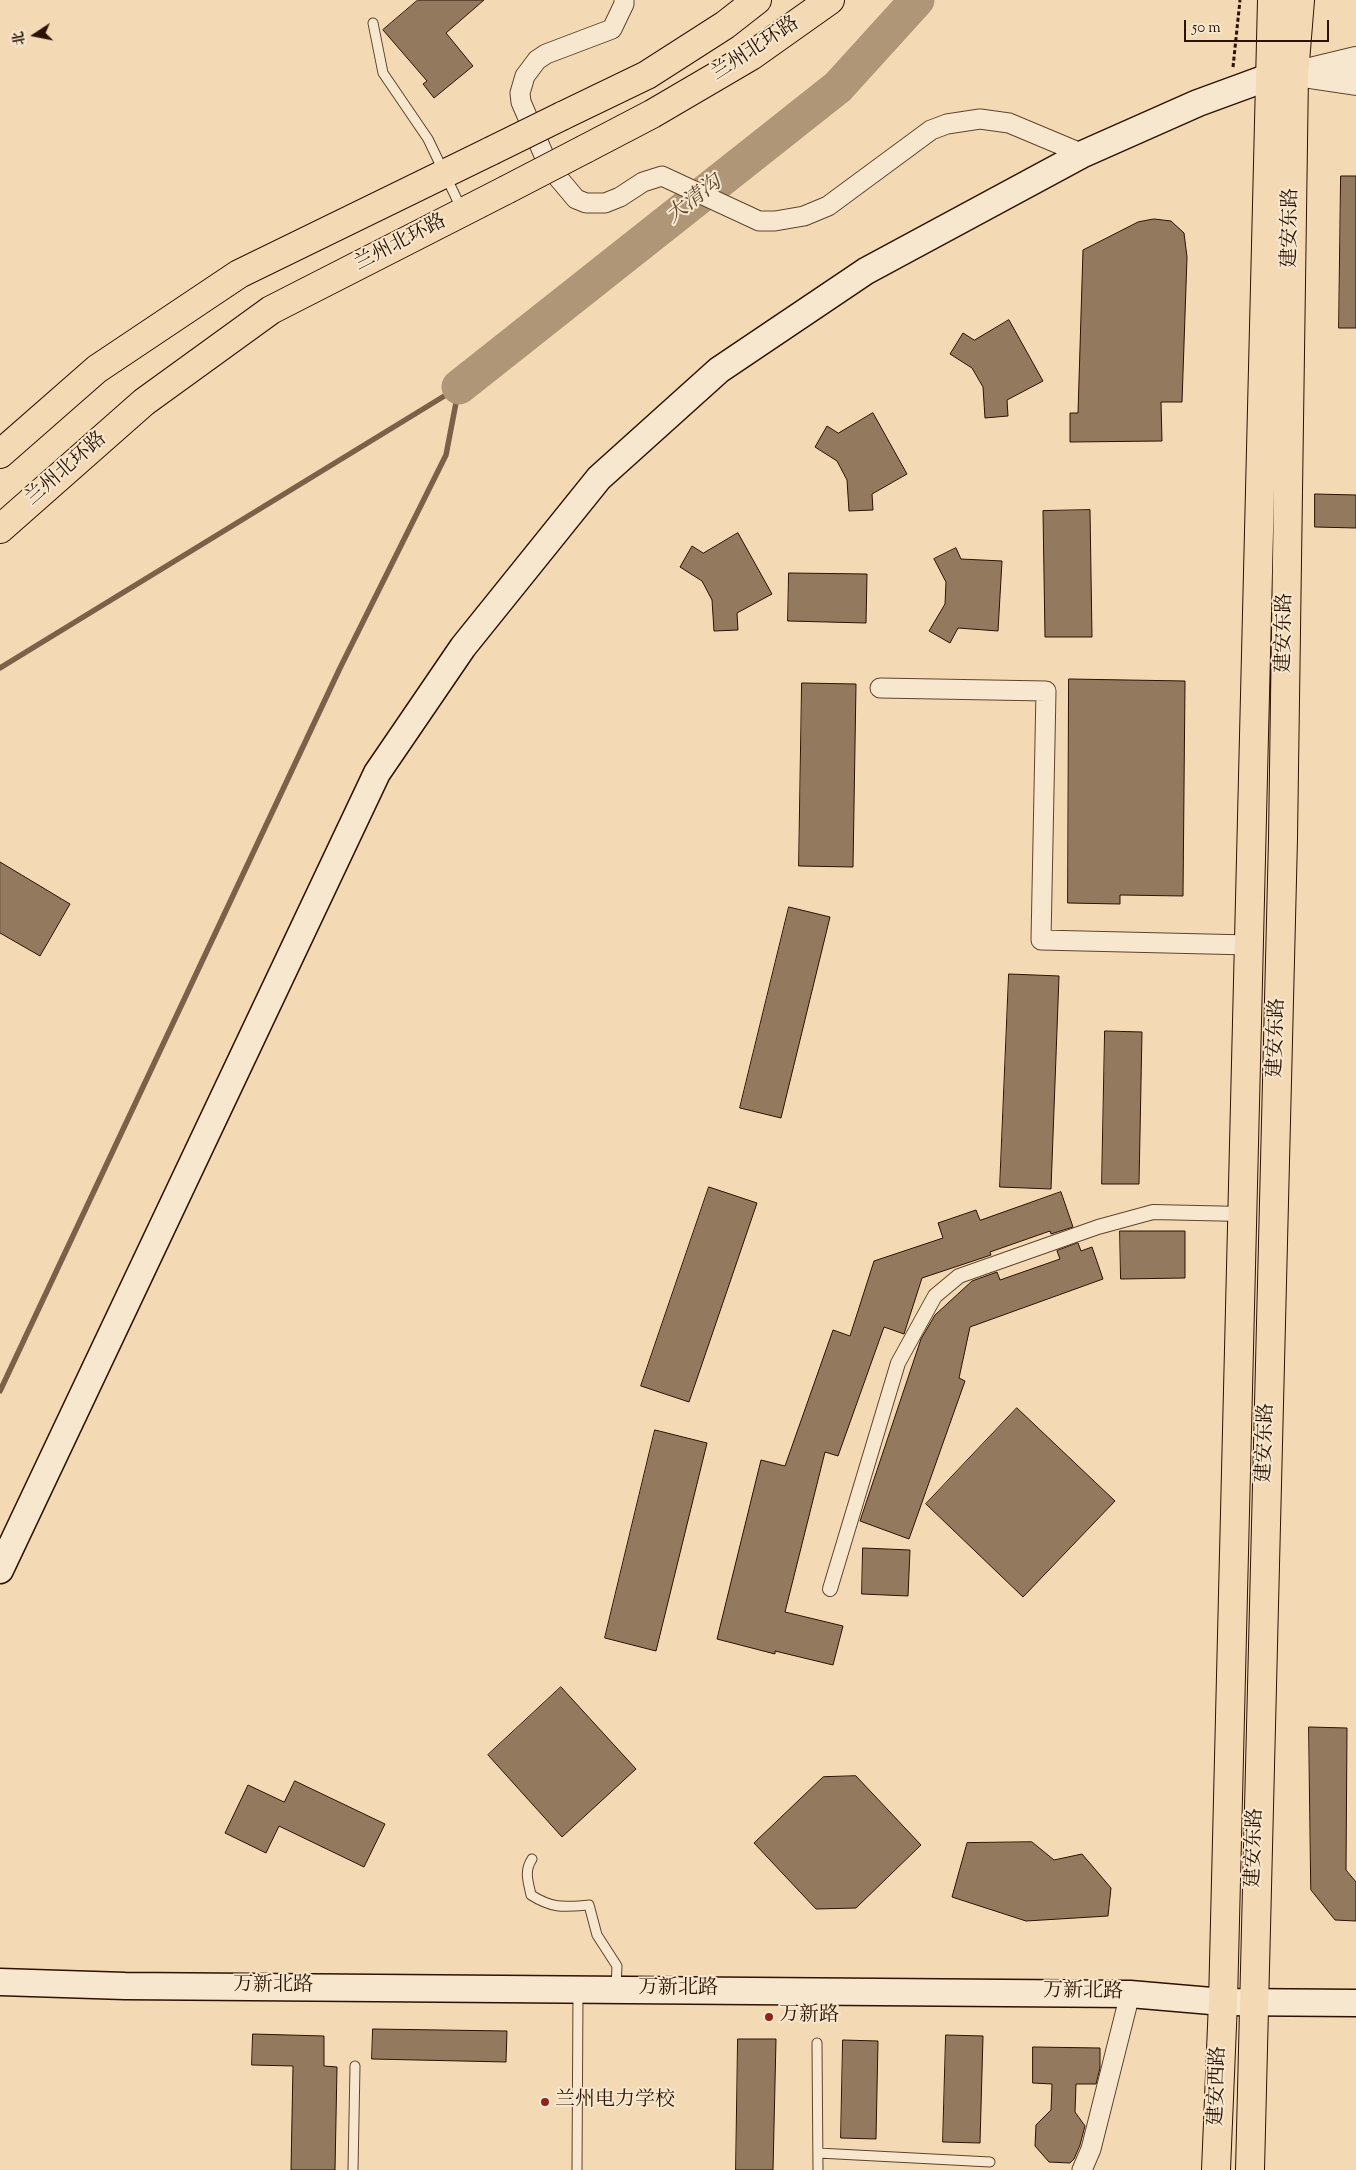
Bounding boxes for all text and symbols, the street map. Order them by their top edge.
north arrow [10,10,60,60]
scale bar [1186,10,1331,42]
street label: 兰州北环路 [708,13,804,87]
text: 50 m [1192,18,1221,39]
text: 北 [9,29,31,47]
water label: 大清沟 [662,172,728,230]
street label: 建安东路 [1279,188,1305,268]
street label: 兰州北环路 [351,211,451,277]
street label: 兰州北环路 [21,428,113,512]
street label: 建安东路 [1273,593,1299,673]
street label: 建安东路 [1265,998,1291,1078]
street label: 建安东路 [1254,1403,1280,1483]
street label: 建安东路 [1243,1808,1269,1888]
street label: 万新北路 [233,1975,313,1999]
street label: 万新北路 [638,1978,718,2002]
street label: 万新北路 [1043,1980,1123,2006]
place label: 万新路 [779,2005,839,2029]
marker: 万新路 [763,2011,775,2023]
street label: 建安西路 [1206,2046,1232,2126]
place label: 兰州电力学校 [555,2090,675,2114]
marker: 兰州电力学校 [539,2096,551,2108]

